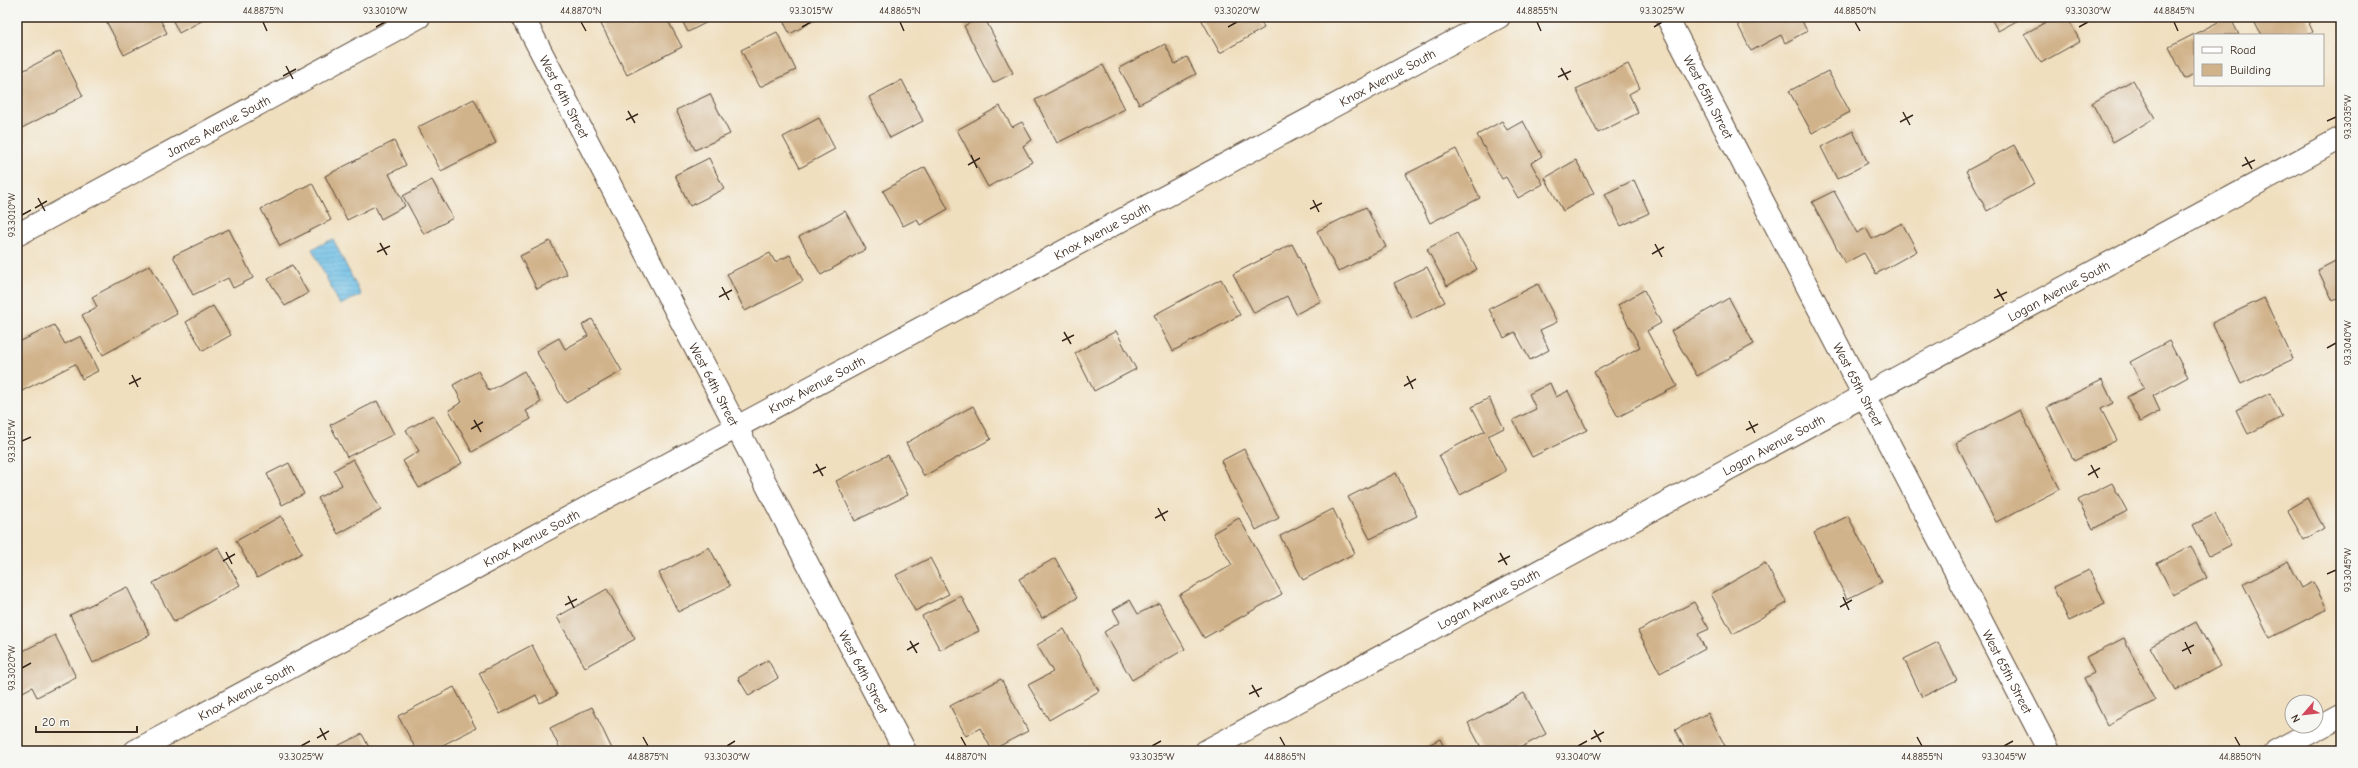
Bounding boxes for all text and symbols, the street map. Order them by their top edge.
text: 44.8875°N [243,5,283,17]
text: 93.3010°W [363,5,407,17]
text: 44.8870°N [560,5,602,17]
text: 93.3015°W [789,5,833,17]
text: 44.8865°N [879,5,921,17]
text: 93.3020°W [1214,5,1260,17]
text: 44.8855°N [1516,5,1558,17]
text: 93.3025°W [1640,5,1685,17]
text: 44.8850°N [1834,5,1876,17]
text: 93.3030°W [2065,5,2111,17]
text: 44.8845°N [2154,5,2194,17]
legend [2194,34,2324,86]
text: Road [2230,43,2256,57]
street label: Knox Avenue South [1337,46,1438,110]
street label: West 64th Street [536,53,592,142]
street label: West 65th Street [1680,53,1737,143]
text: Building [2230,63,2271,77]
street label: James Avenue South [164,92,273,160]
text: 93.3035°W [2342,94,2354,139]
text: 93.3010°W [6,193,18,237]
street label: Knox Avenue South [1051,199,1153,263]
street label: Logan Avenue South [2005,257,2112,325]
text: 93.3040°W [2342,320,2354,366]
street label: West 64th Street [686,340,742,430]
street label: West 65th Street [1830,340,1886,430]
street label: Knox Avenue South [766,353,867,417]
street label: Logan Avenue South [1720,411,1827,479]
text: 93.3015°W [6,419,18,463]
street label: Knox Avenue South [481,506,582,570]
text: 93.3045°W [2342,547,2354,592]
street label: Logan Avenue South [1435,565,1542,633]
street label: West 64th Street [836,628,892,717]
street label: West 65th Street [1979,628,2036,717]
text: 93.3020°W [6,645,18,691]
street label: Knox Avenue South [196,660,297,724]
north arrow [2284,694,2324,734]
scale bar [36,708,137,734]
text: N [2288,712,2303,725]
text: 20 m [42,715,70,729]
text: 93.3025°W [279,751,324,763]
text: 44.8875°N [628,751,668,763]
text: 93.3030°W [704,751,750,763]
text: 44.8870°N [945,751,987,763]
text: 93.3035°W [1130,751,1175,763]
text: 44.8865°N [1264,751,1306,763]
text: 93.3040°W [1555,751,1601,763]
text: 44.8855°N [1901,751,1943,763]
text: 93.3045°W [1982,751,2027,763]
text: 44.8850°N [2219,751,2261,763]

